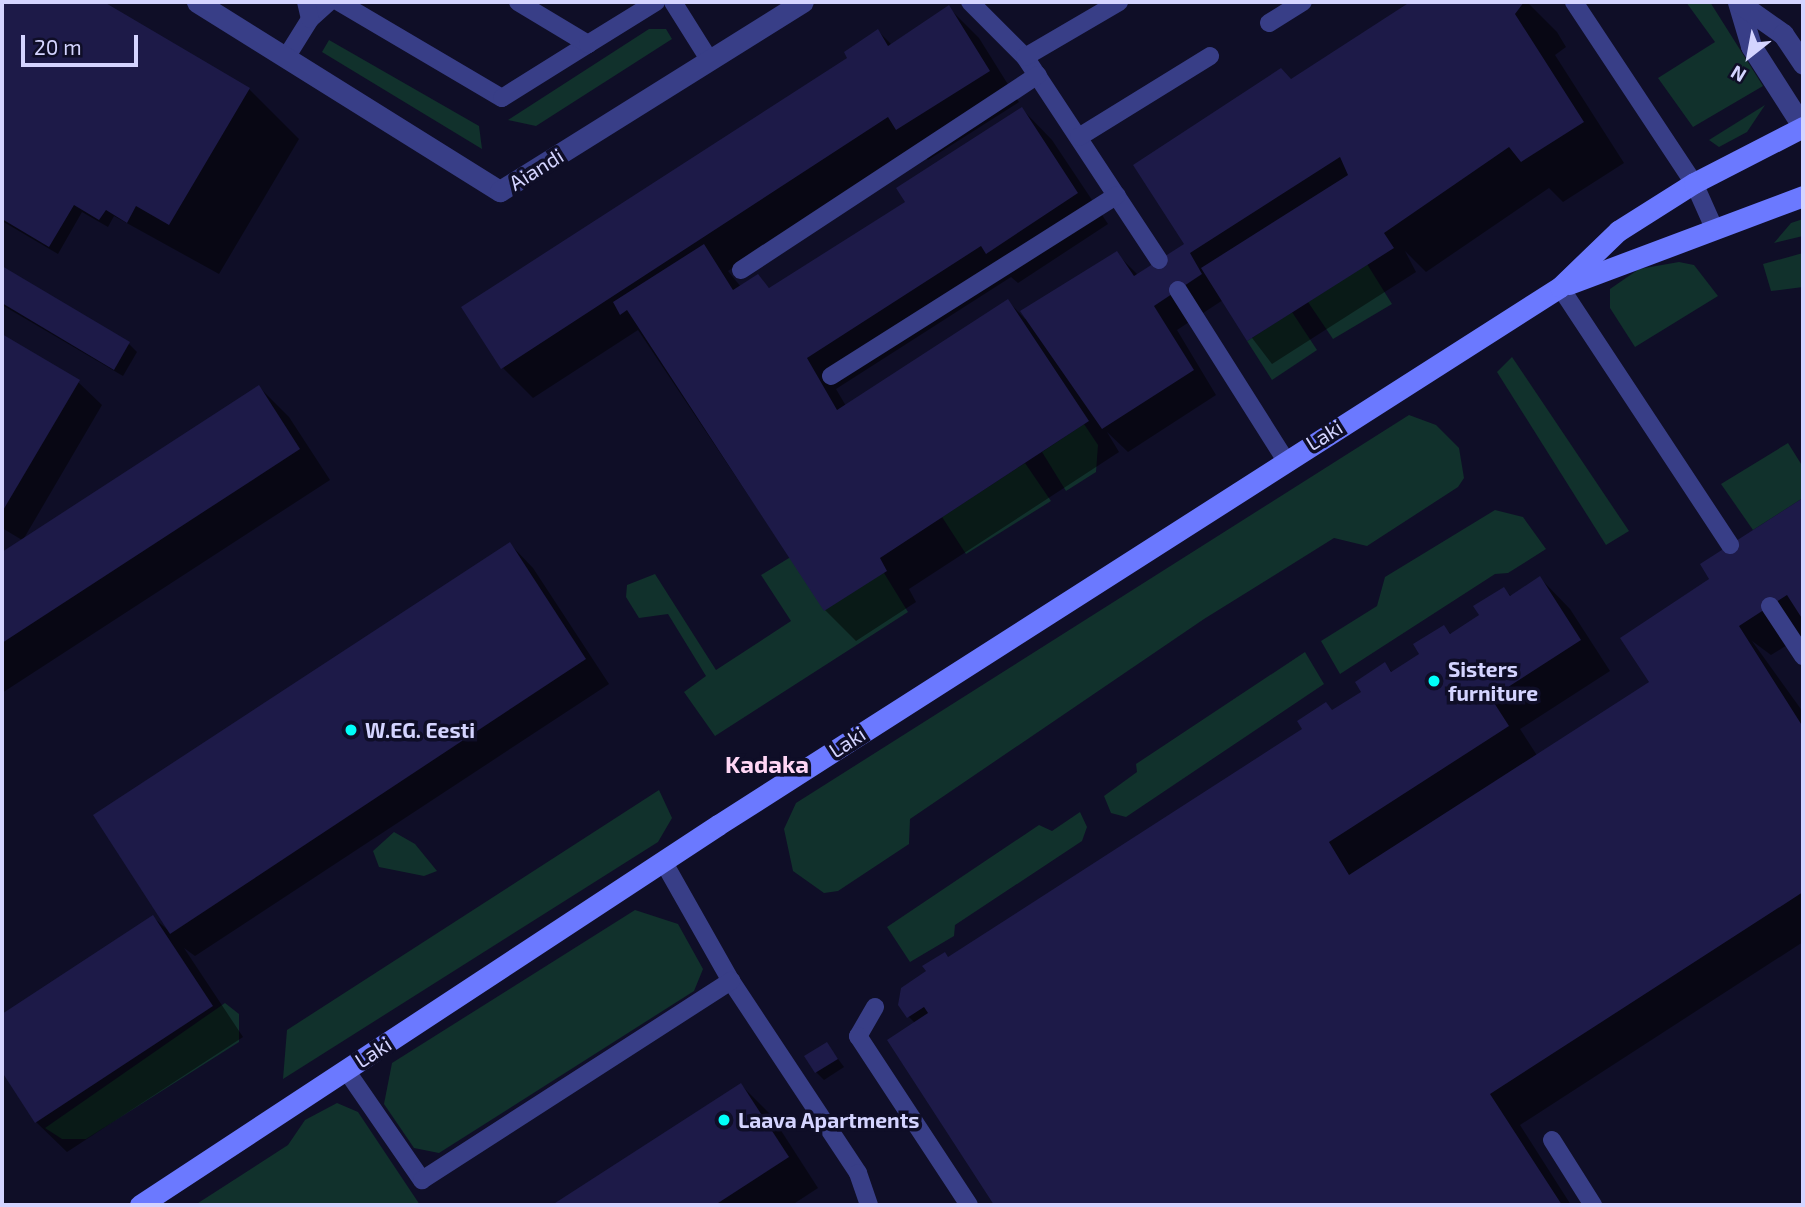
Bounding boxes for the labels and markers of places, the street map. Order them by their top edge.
place label: Sisters furniture [1448,656,1538,706]
marker: Sisters furniture [1426,673,1442,689]
place label: W.EG. Eesti [365,717,475,743]
marker: W.EG. Eesti [343,722,359,738]
place label: Laava Apartments [738,1107,920,1133]
marker: Laava Apartments [716,1112,732,1128]

